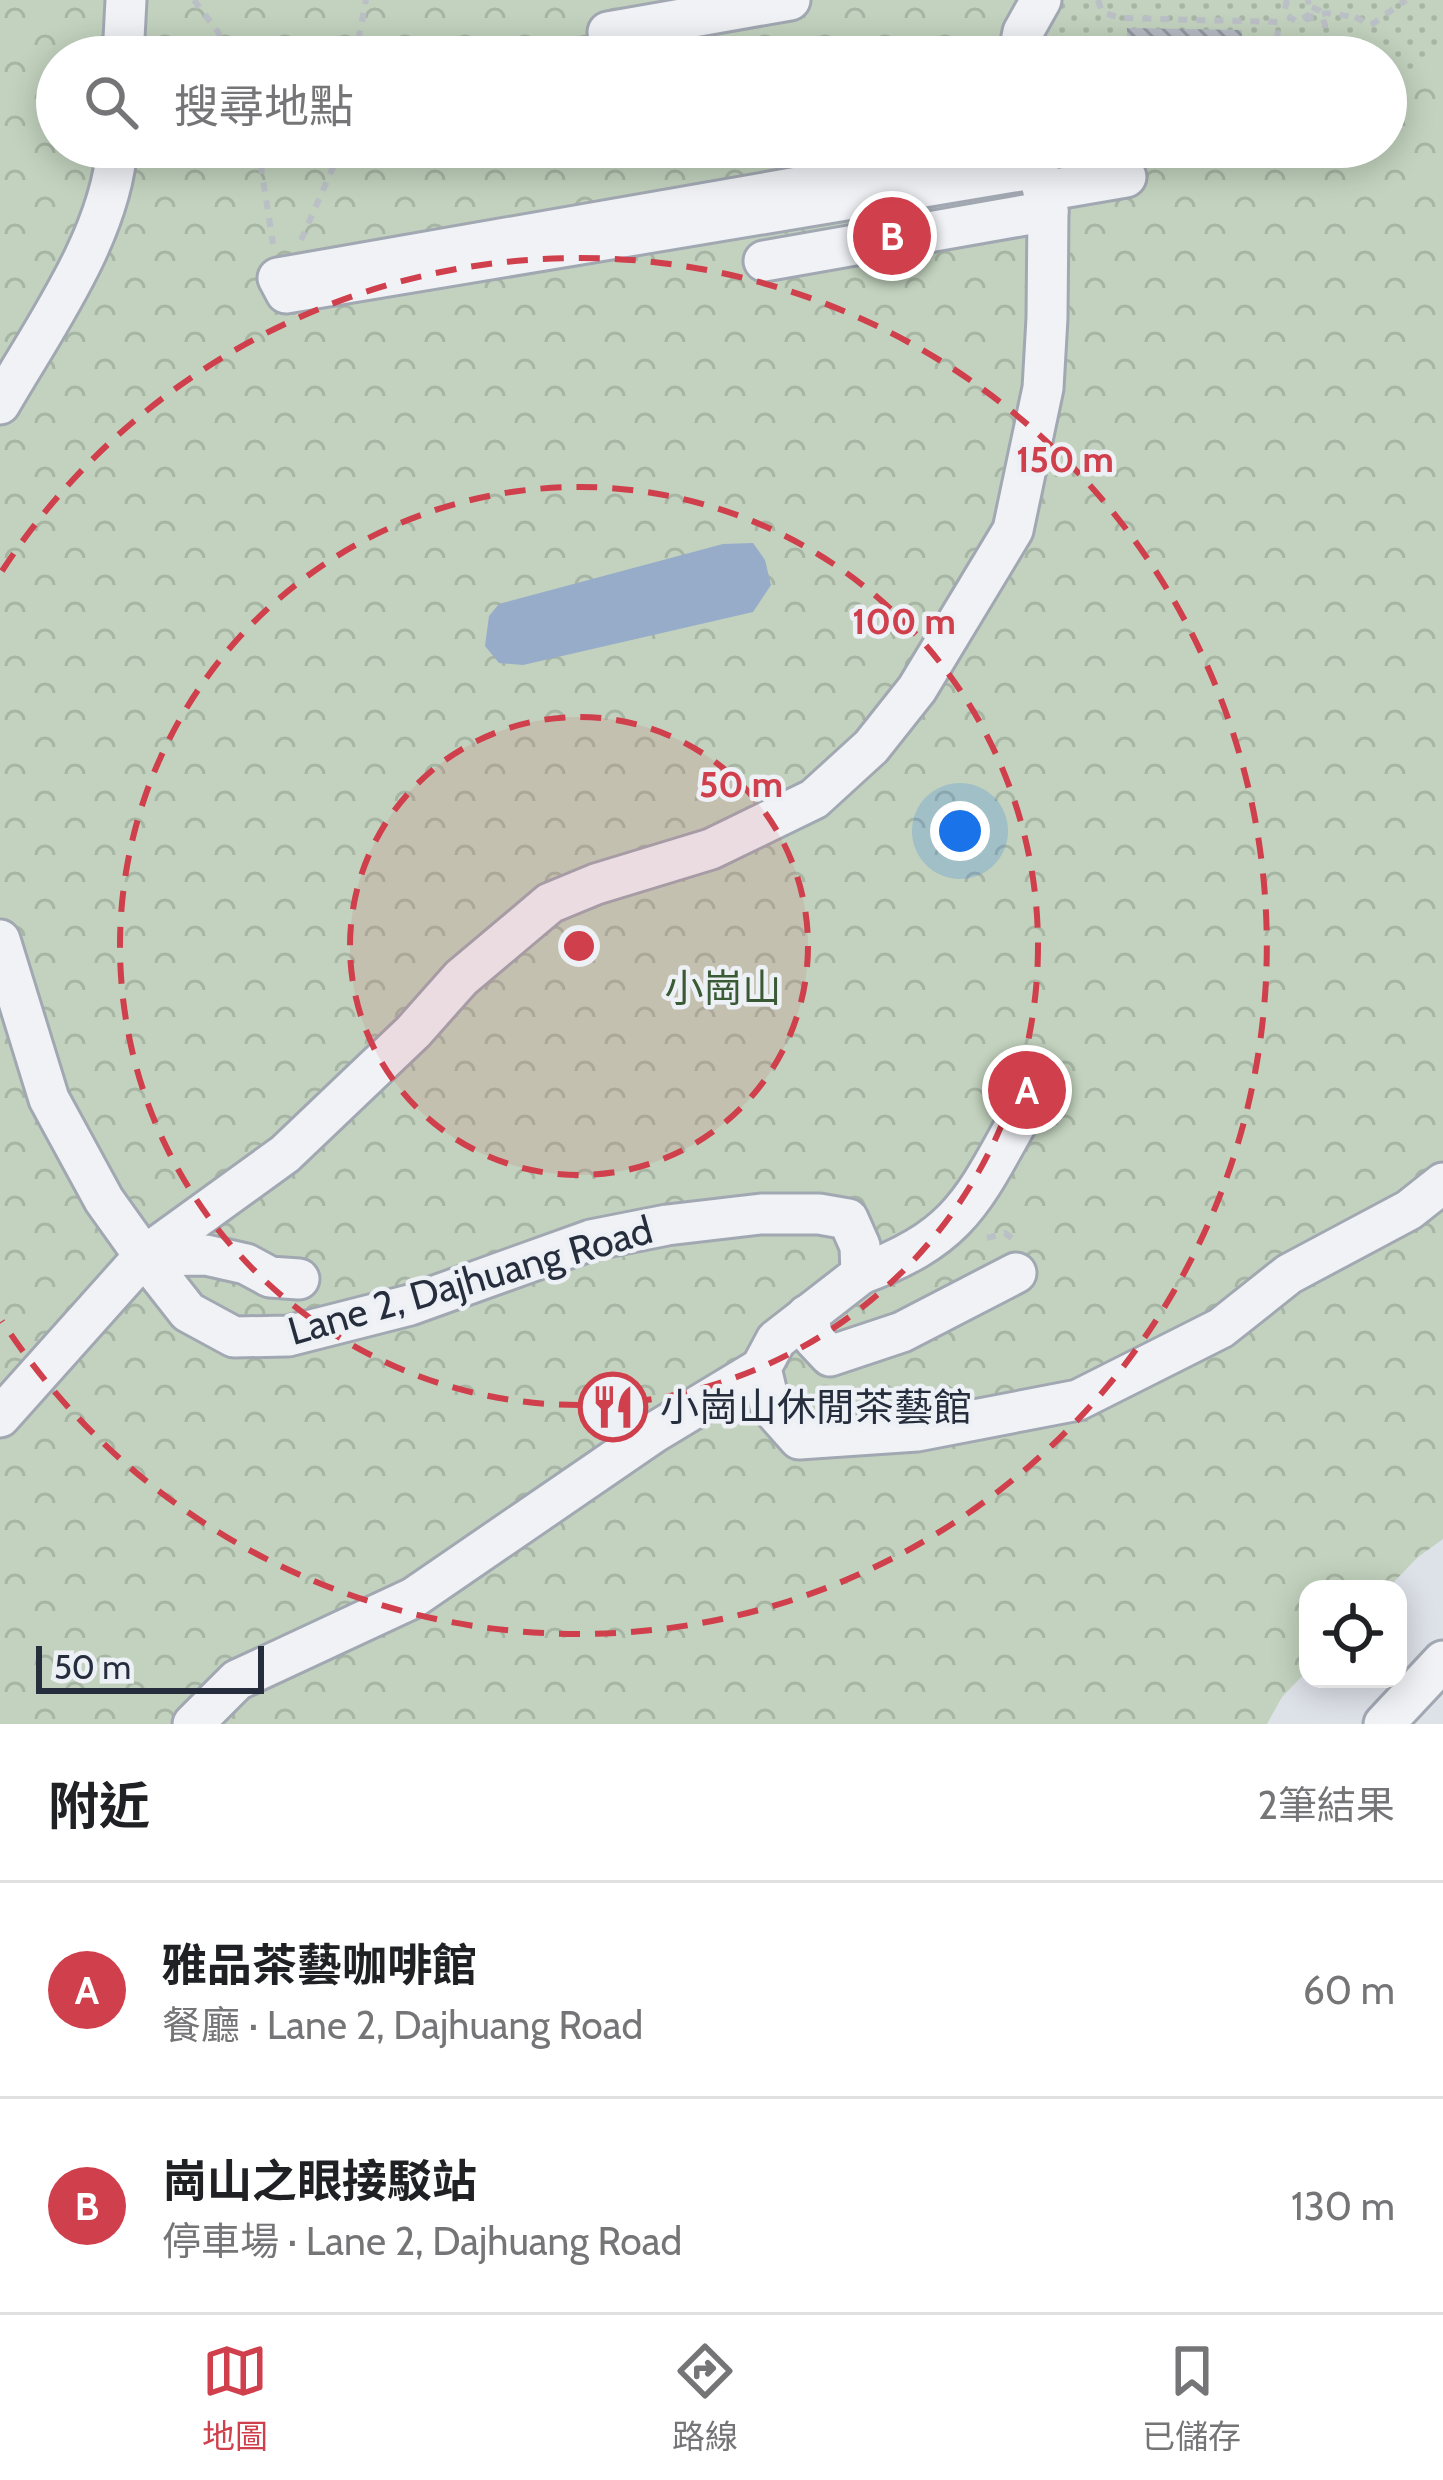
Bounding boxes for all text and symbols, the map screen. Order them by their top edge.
search box [36,36,1407,168]
icon: search [78,69,144,135]
text: 搜尋地點 [174,79,354,133]
pin: B [853,191,931,281]
text: 150 m [1016,437,1114,481]
text: 100 m [852,599,956,643]
text: 50 m [699,762,783,806]
your location [930,801,990,861]
centre of rings [558,925,600,967]
park label: 小崗山 [664,964,782,1012]
pin: A [988,1045,1066,1135]
street label: Lane 2, Dajhuang Road [282,1205,658,1355]
restaurant icon: 小崗山休閒茶藝館 [578,1372,648,1442]
place label: 小崗山休閒茶藝館 [660,1383,972,1431]
map controls [1299,1580,1407,1688]
button: locate [1299,1580,1407,1688]
scale bar [36,1640,264,1693]
text: 50 m [54,1647,131,1687]
text: 附近 [48,1775,150,1837]
text: 2筆結果 [1258,1781,1395,1829]
text: 雅品茶藝咖啡館 [162,1938,477,1992]
text: A [75,1966,99,2014]
text: 60 m [1303,1966,1395,2014]
text: 餐廳 · Lane 2, Dajhuang Road [162,2001,643,2049]
text: 崗山之眼接駁站 [162,2154,477,2208]
text: B [75,2182,99,2230]
text: 130 m [1291,2182,1395,2230]
text: 停車場 · Lane 2, Dajhuang Road [162,2217,682,2265]
tab: 地圖 [202,2338,268,2458]
tab: 路線 [672,2338,738,2458]
tab: 已儲存 [1142,2338,1241,2458]

